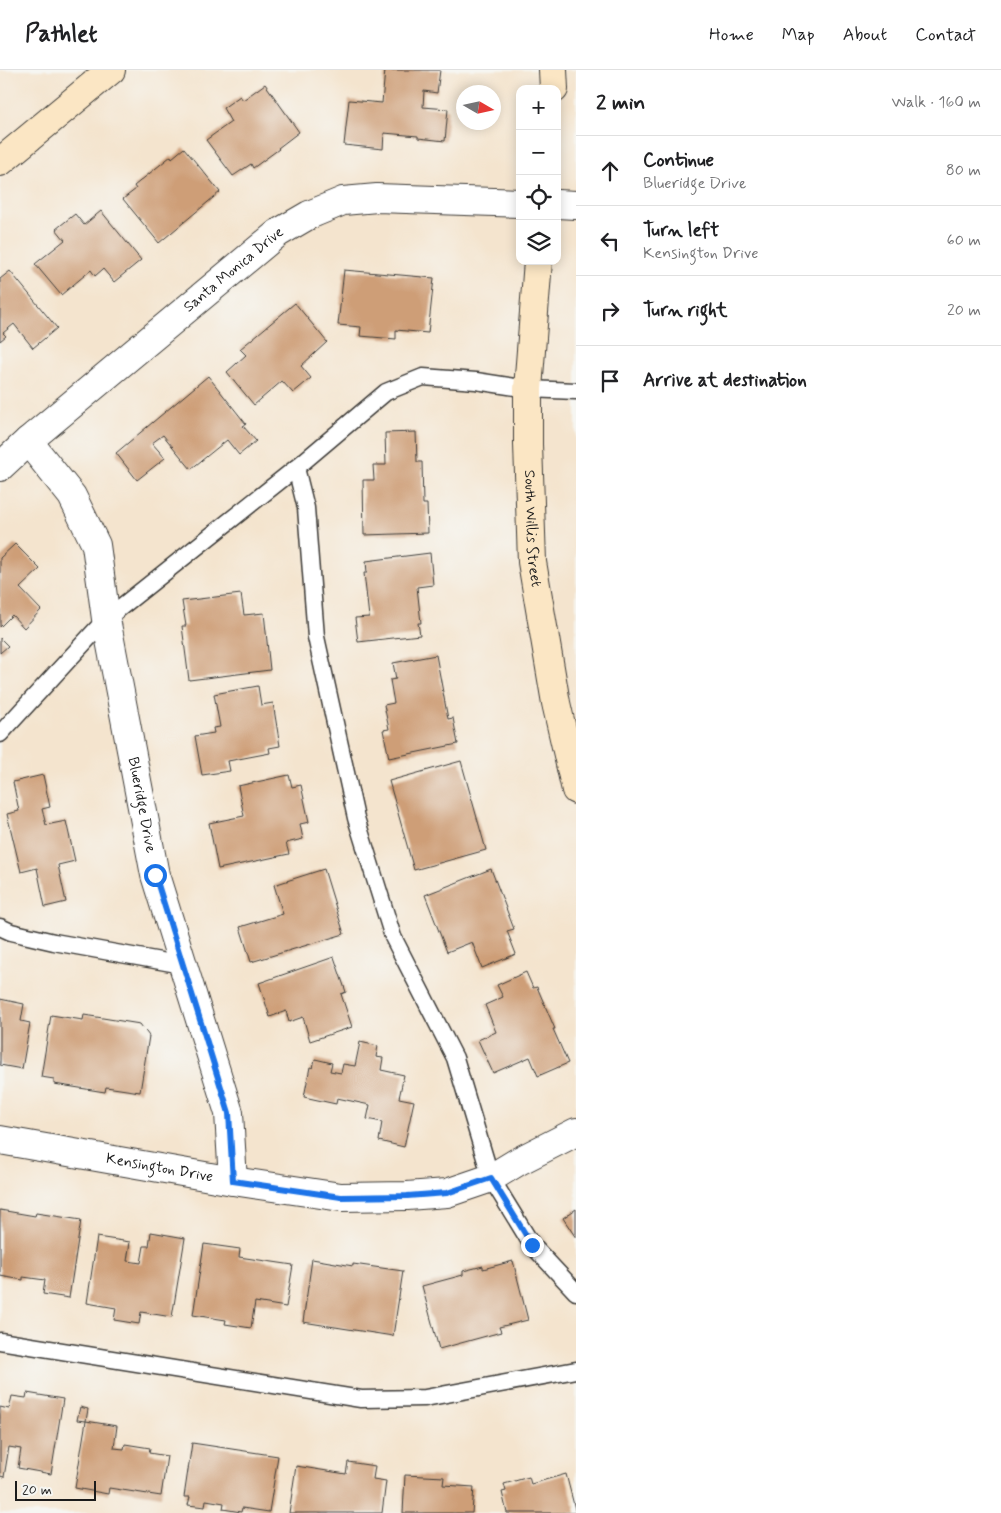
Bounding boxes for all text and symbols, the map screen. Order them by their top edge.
text: Pathlet [25,19,97,50]
text: Home [709,23,754,47]
text: Map [782,23,815,47]
text: About [843,23,887,47]
text: Contact [915,23,976,47]
north arrow [456,85,501,130]
map controls [516,85,561,265]
button: + [516,85,561,130]
text: 2 min [596,89,645,117]
text: Walk · 160 m [891,92,981,113]
button: − [516,130,561,175]
text: Continue [643,148,714,173]
icon: ahead [596,157,624,185]
text: 80 m [946,160,981,181]
text: Blueridge Drive [643,173,747,194]
button: locate [516,175,561,220]
text: Turn left [643,218,719,243]
button: layers [516,220,561,265]
street label: Santa Monica Drive [180,222,287,317]
icon: left [596,227,624,255]
text: 60 m [947,230,981,251]
text: Kensington Drive [643,243,759,264]
icon: right [596,297,624,325]
text: Turn right [643,298,727,323]
text: 20 m [947,300,981,321]
icon: arrive [596,367,624,395]
text: Arrive at destination [643,368,807,393]
street label: South Willis Street [519,470,546,589]
street label: Blueridge Drive [123,755,161,855]
route start [144,864,167,887]
street label: Kensington Drive [104,1149,215,1187]
route end [521,1234,544,1257]
scale bar [15,1478,96,1501]
text: 20 m [22,1481,52,1499]

